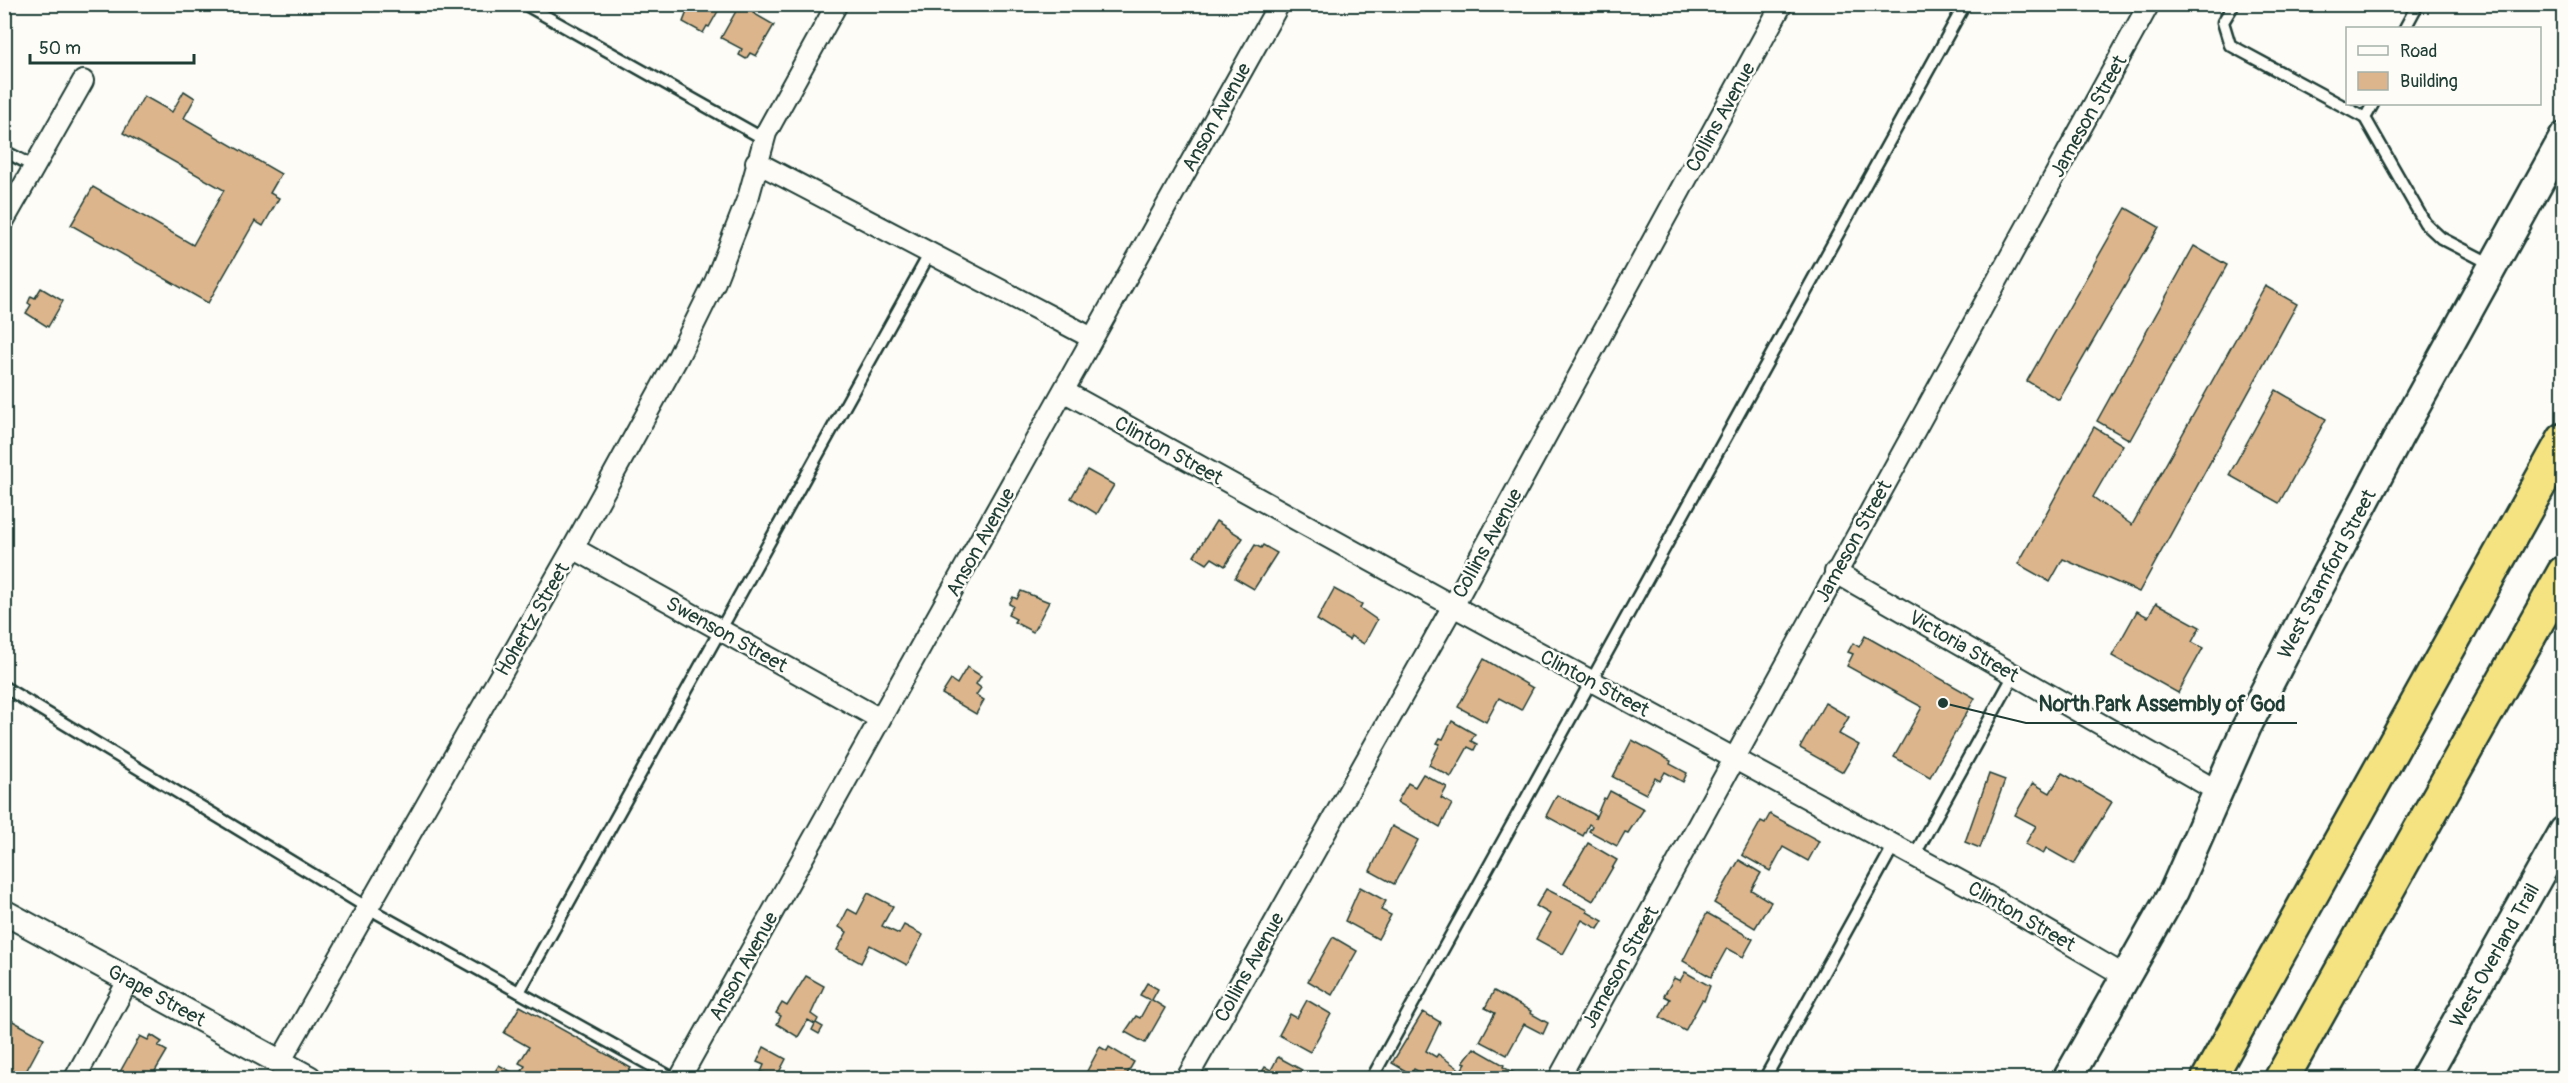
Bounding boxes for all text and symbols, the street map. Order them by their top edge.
scale bar [30,27,194,65]
legend [2346,27,2541,105]
text: 50 m [39,37,81,60]
text: Road [2400,40,2437,63]
street label: Jameson Street [2045,50,2133,182]
street label: Anson Avenue [1176,58,1257,176]
street label: Collins Avenue [1680,58,1761,176]
text: Building [2400,70,2458,93]
street label: Clinton Street [1110,410,1228,491]
street label: Jameson Street [1810,475,1898,607]
street label: Anson Avenue [940,483,1021,601]
street label: Collins Avenue [1447,484,1528,602]
street label: West Stamford Street [2272,484,2382,663]
street label: Hohertz Street [490,557,575,680]
street label: Swenson Street [662,591,793,679]
street label: Victoria Street [1904,605,2024,688]
street label: Clinton Street [1536,644,1654,723]
callout: North Park Assembly of God [2026,684,2297,723]
text: North Park Assembly of God [2038,691,2286,718]
street label: Clinton Street [1963,876,2081,958]
street label: West Overland Trail [2444,879,2545,1032]
street label: Jameson Street [1577,901,1665,1033]
street label: Anson Avenue [703,907,784,1025]
street label: Collins Avenue [1209,908,1290,1026]
street label: Grape Street [103,959,211,1033]

